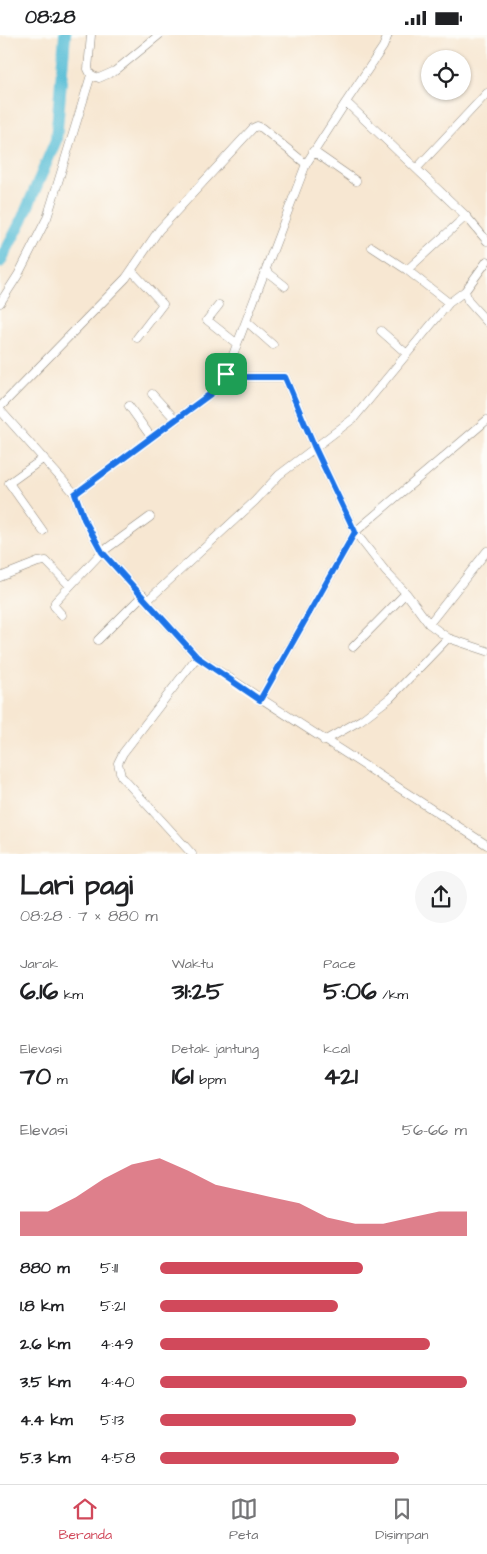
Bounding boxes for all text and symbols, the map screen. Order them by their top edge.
text: 08:28 [25,4,76,31]
map controls [421,50,471,100]
button: locate [421,50,471,100]
pin [205,353,247,395]
icon: arrive [212,360,240,388]
text: Lari pagi [20,866,133,905]
button: share [415,871,467,923]
text: 08:28 · 7 × 880 m [20,905,158,927]
text: Jarak [20,954,58,974]
text: Waktu [172,954,213,974]
text: Pace [323,954,356,974]
text: 6.16 [20,974,58,1009]
text: 31:25 [172,974,224,1009]
text: 5:06 [323,974,377,1009]
text: km [58,985,83,1005]
text: /km [377,985,408,1005]
text: Elevasi [20,1039,62,1059]
text: Detak jantung [172,1039,259,1059]
text: kcal [323,1039,350,1059]
text: 70 [20,1059,51,1094]
text: 161 [172,1059,194,1094]
text: 421 [323,1059,358,1094]
text: m [51,1070,68,1090]
text: bpm [194,1070,226,1090]
text: Elevasi [20,1119,68,1141]
text: 56–66 m [402,1119,467,1141]
text: 880 m [20,1257,70,1279]
text: 5:11 [100,1257,118,1279]
text: 1.8 km [20,1295,63,1317]
text: 5:21 [100,1295,125,1317]
text: 2.6 km [20,1333,70,1355]
text: 4:49 [100,1333,134,1355]
text: 3.5 km [20,1371,70,1393]
text: 4:40 [100,1371,135,1393]
text: 4.4 km [20,1409,73,1431]
text: 5:13 [100,1409,124,1431]
text: 5.3 km [20,1447,70,1469]
text: 4:58 [100,1447,135,1469]
tab: Beranda [58,1495,112,1545]
tab: Peta [229,1495,258,1545]
tab: Disimpan [375,1495,429,1545]

